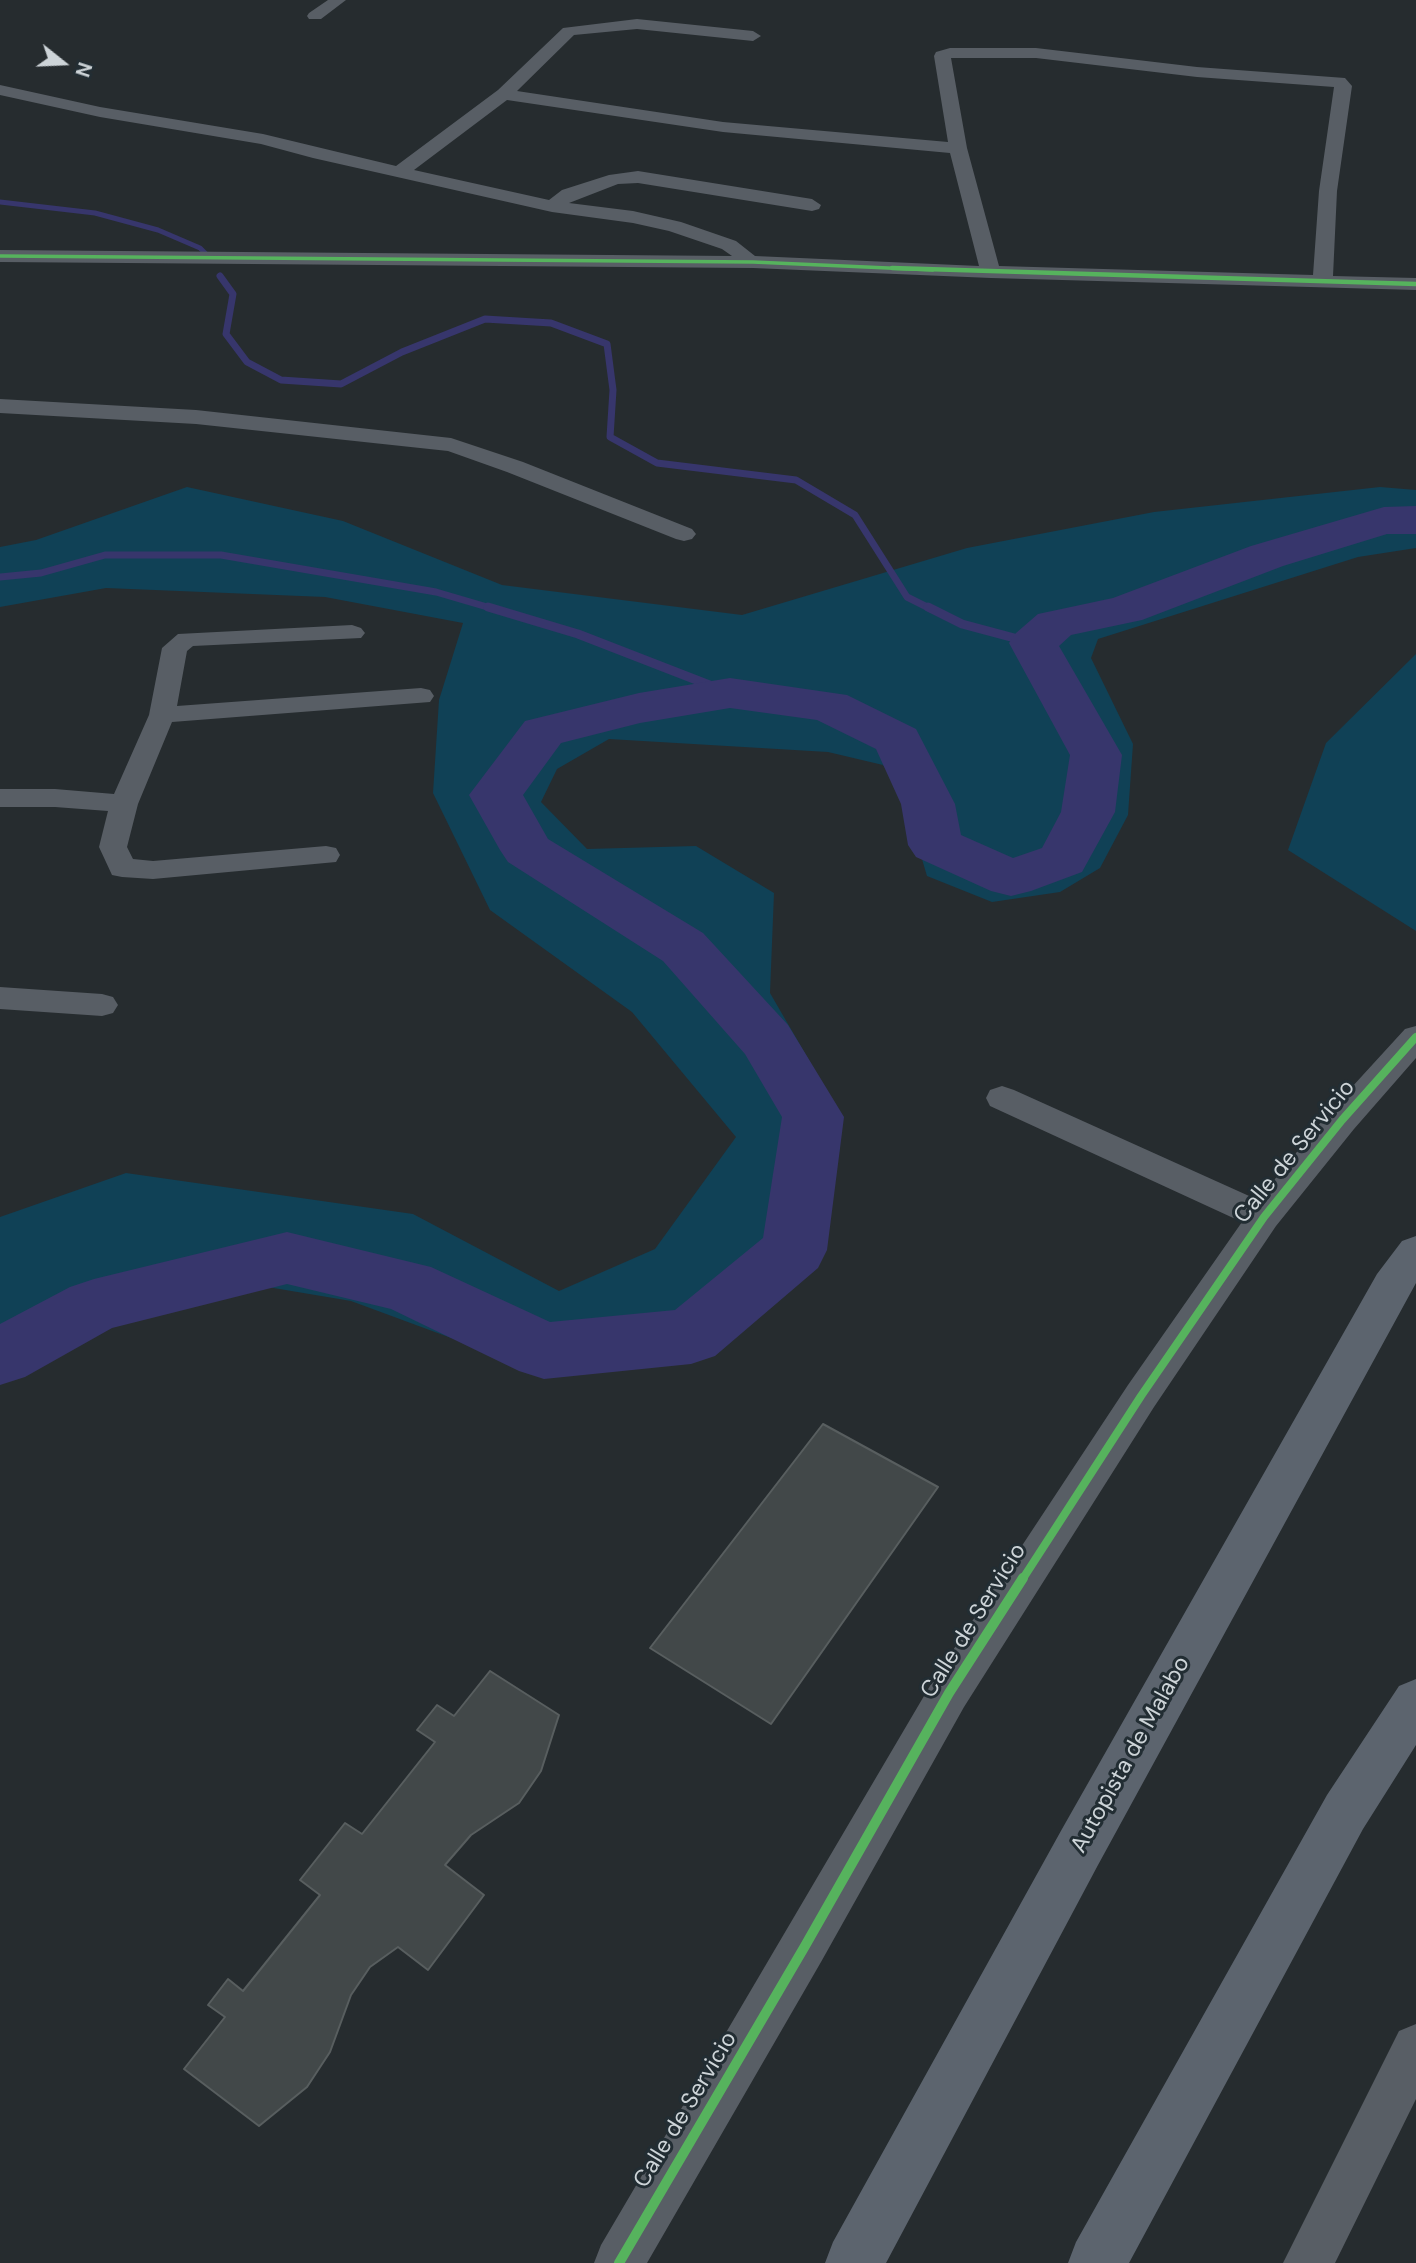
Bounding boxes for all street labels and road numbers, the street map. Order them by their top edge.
street label: Calle de Servicio [1229,1075,1361,1229]
street label: Calle de Servicio [915,1539,1033,1703]
street label: Autopista de Malabo [1066,1652,1196,1858]
street label: Calle de Servicio [629,2027,743,2193]

